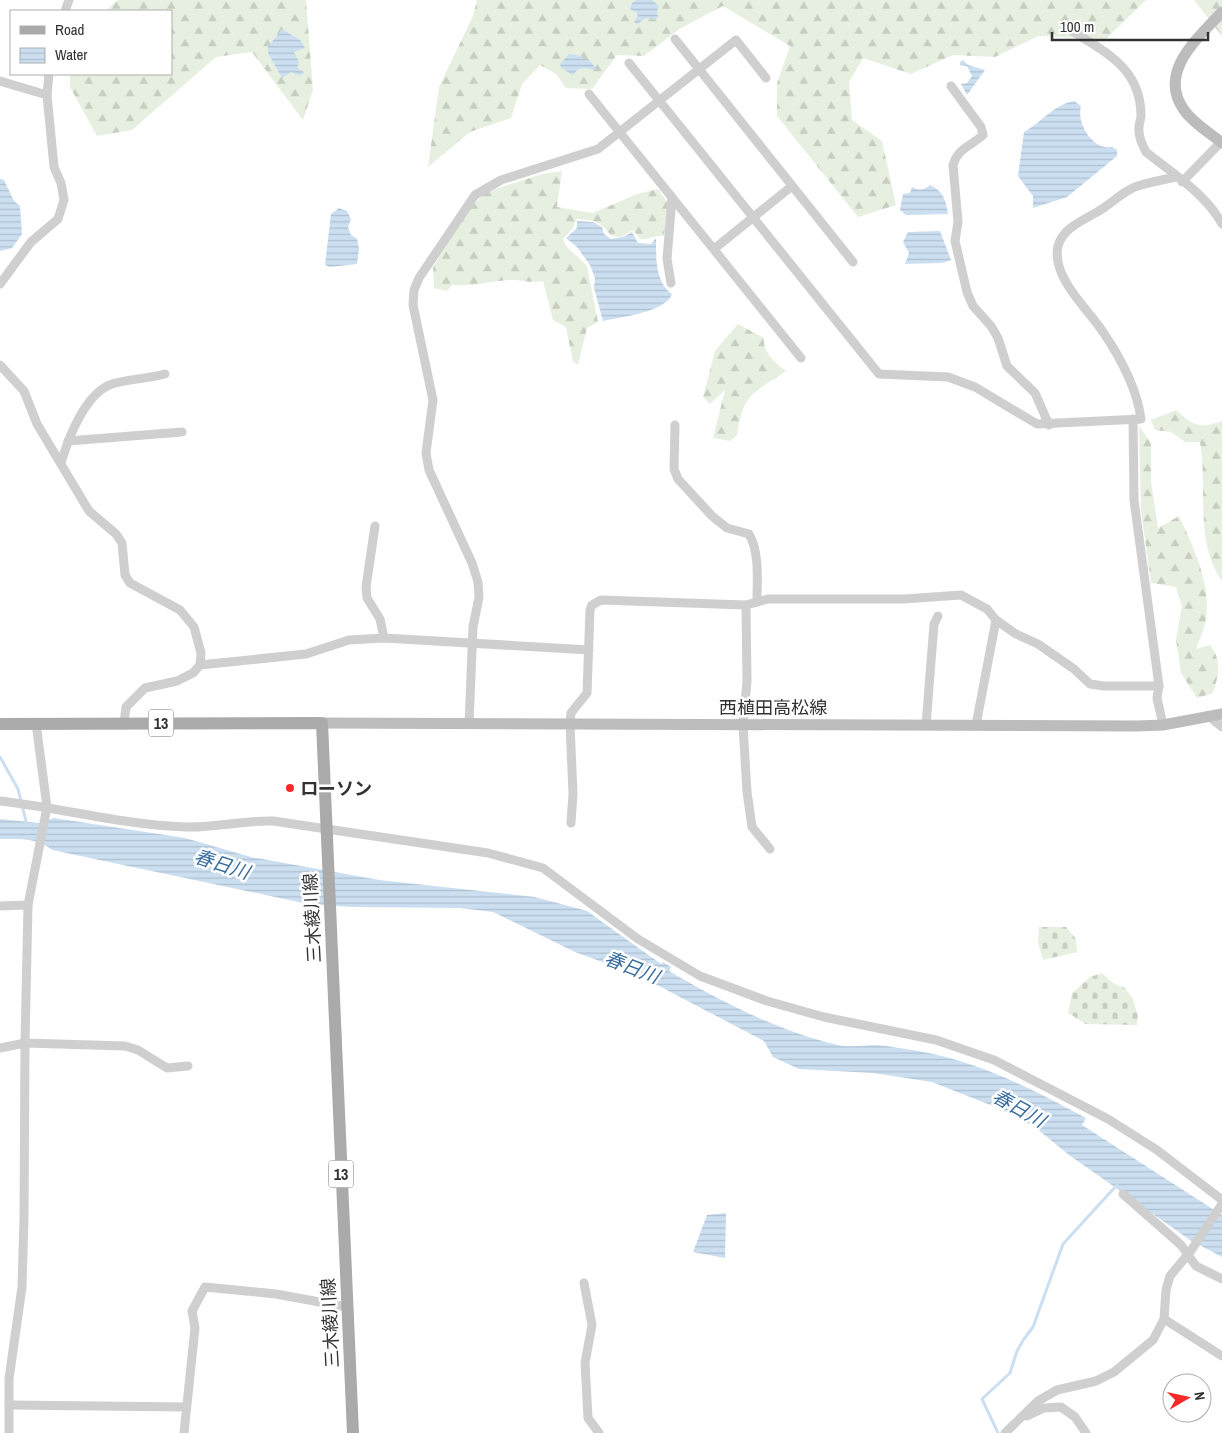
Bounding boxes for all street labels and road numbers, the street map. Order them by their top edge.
street label: 西植田高松線 [719,695,827,720]
road number: 13 [148,710,174,736]
street label: 三木綾川線 [297,872,327,964]
road number: 13 [328,1160,354,1188]
street label: 三木綾川線 [315,1277,345,1369]

